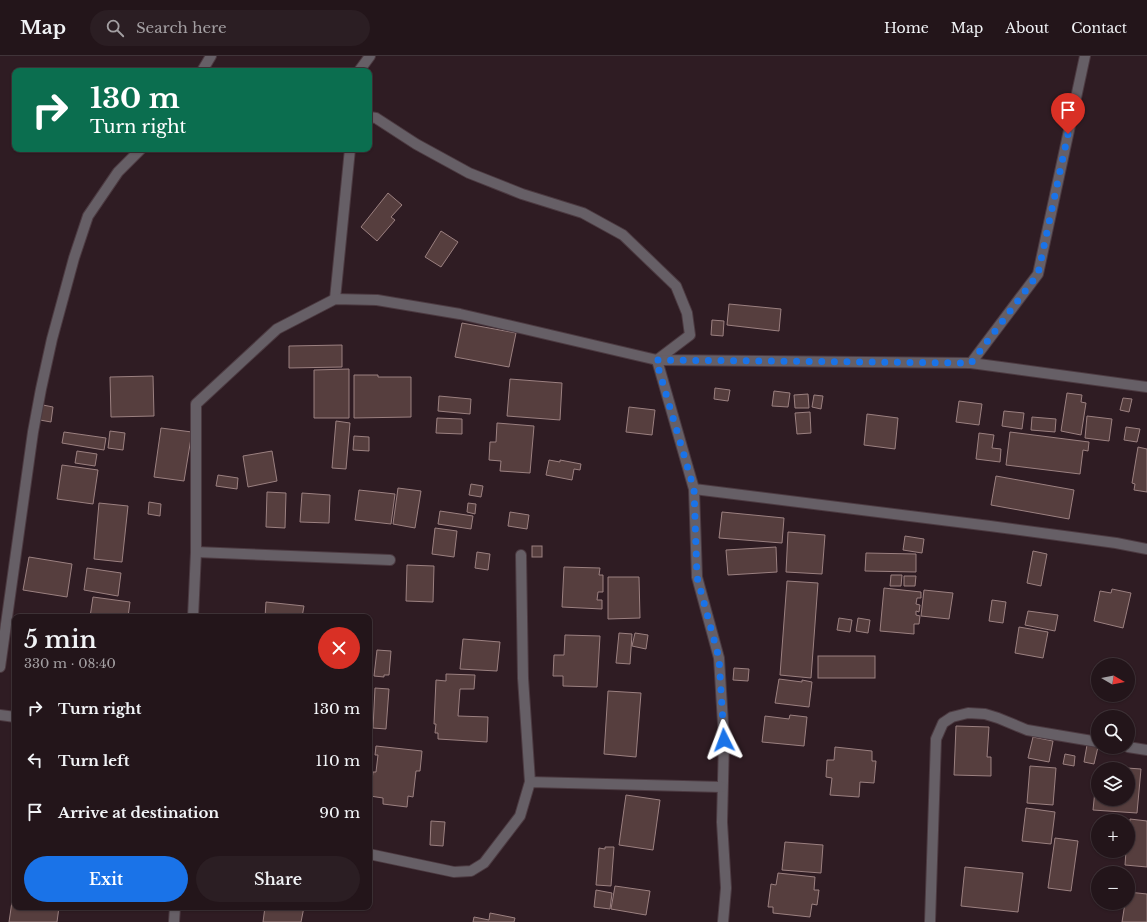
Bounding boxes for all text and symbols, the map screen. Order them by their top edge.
search box [90,10,370,46]
text: Map [20,16,66,39]
icon: search [104,17,126,39]
text: Search here [136,18,227,37]
text: Home [884,19,929,37]
text: Map [951,19,983,37]
text: About [1005,19,1049,37]
text: Contact [1071,19,1127,37]
text: 130 m [90,81,180,116]
icon: right [24,84,76,136]
pin [1051,93,1085,134]
icon: arrive [1057,99,1079,121]
text: Turn right [90,116,186,138]
text: 5 min [24,625,97,654]
button: close [318,627,360,669]
text: 330 m · 08:40 [24,655,116,672]
north arrow [1091,658,1135,702]
map controls [1091,658,1135,910]
icon: right [24,697,46,719]
text: Turn right [58,699,141,718]
text: 130 m [313,699,360,718]
button: search [1091,710,1135,754]
position arrow [703,719,745,761]
icon: left [24,749,46,771]
text: Turn left [58,751,129,770]
text: 110 m [316,751,360,770]
button: layers [1091,762,1135,806]
icon: arrive [24,801,46,823]
text: Arrive at destination [58,803,219,822]
text: 90 m [319,803,360,822]
button: + [1091,814,1135,858]
button: Exit [24,856,188,902]
button: Share [196,856,360,902]
button: − [1091,866,1135,910]

